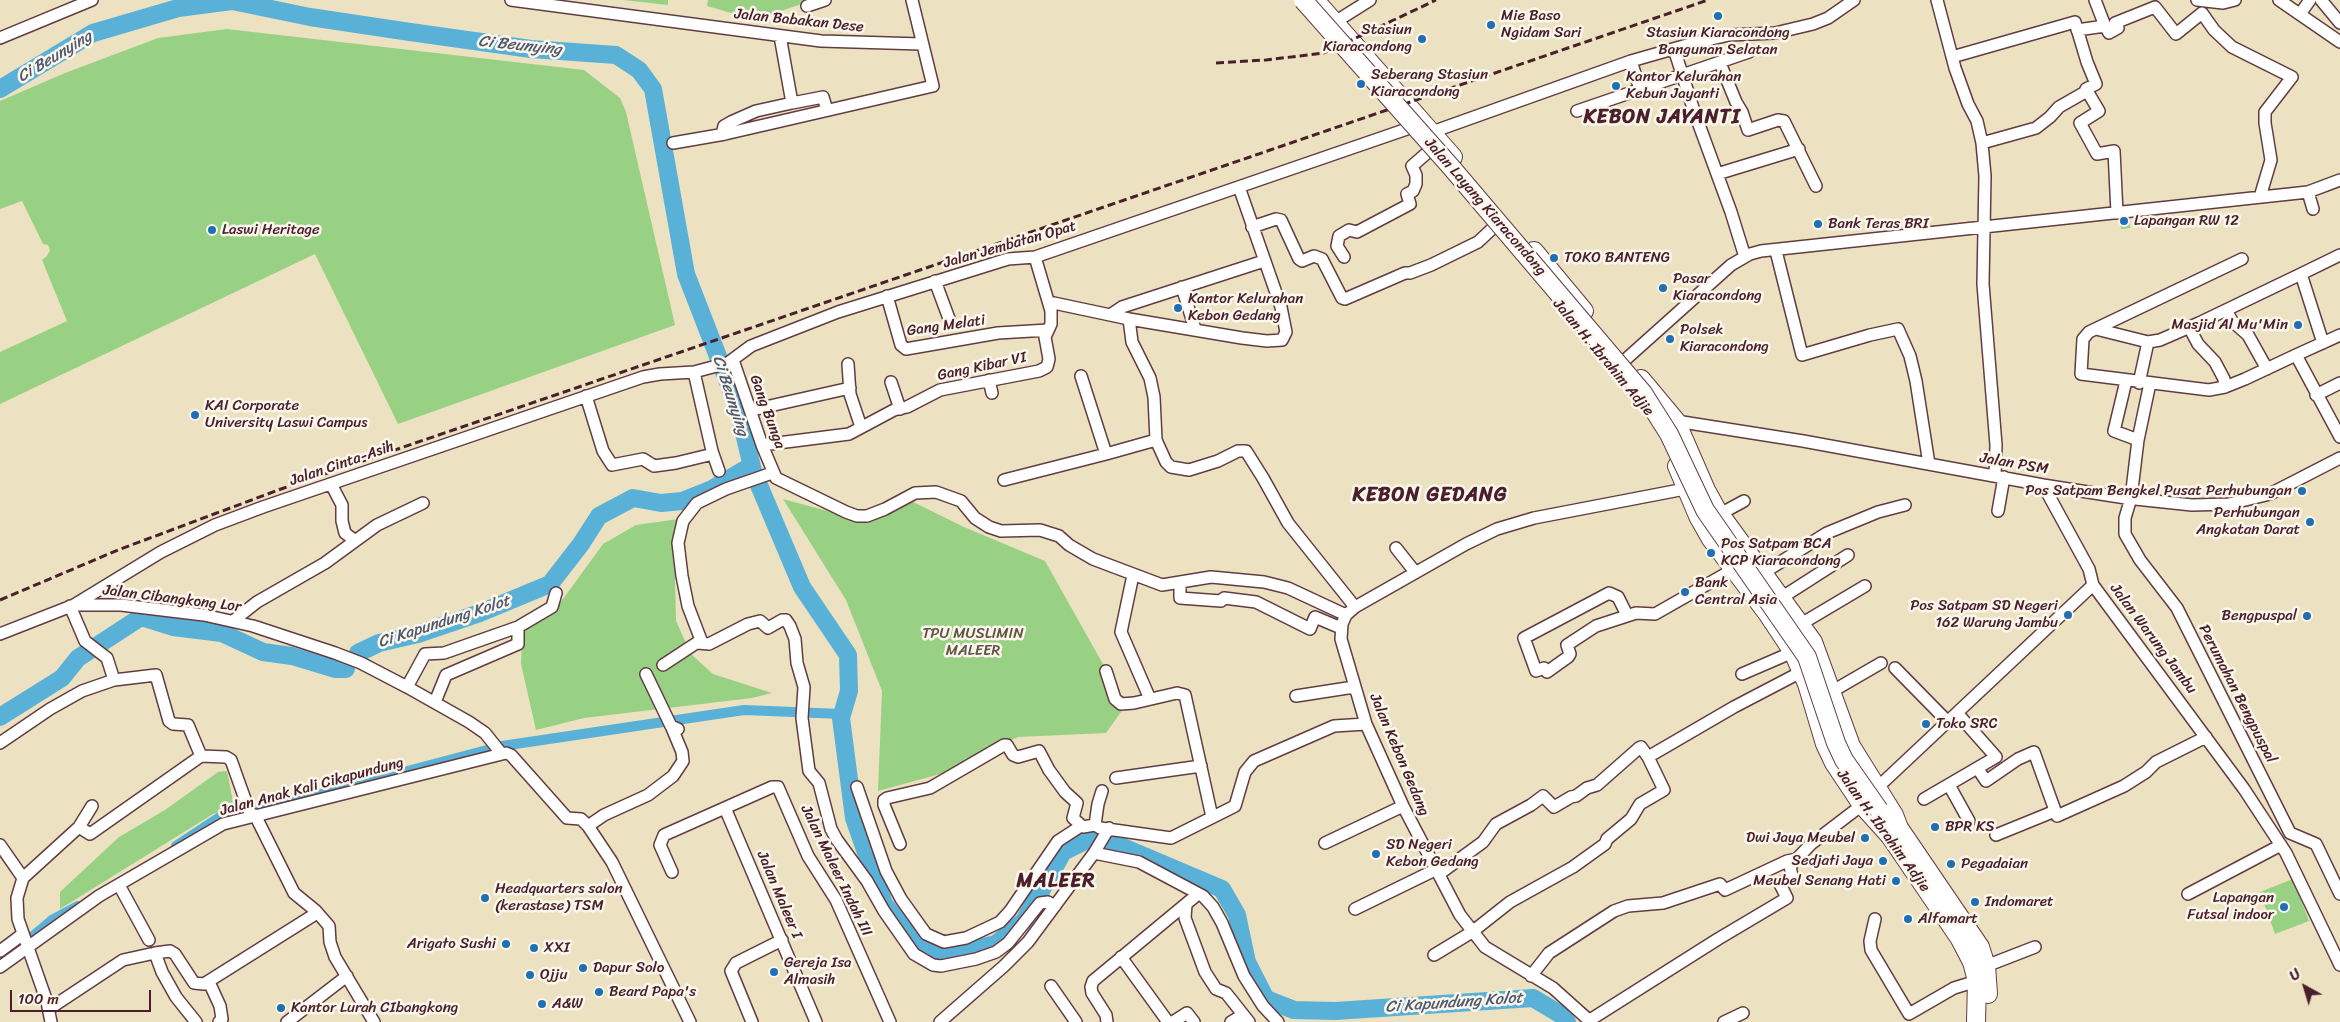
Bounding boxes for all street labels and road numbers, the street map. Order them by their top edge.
street label: Jalan Babakan Dese [733,5,865,37]
street label: Jalan Layang Kiaracondong [1420,134,1550,280]
street label: Jalan Jembatan Opat [941,217,1079,273]
street label: Jalan H. Ibrahim Adjie [1549,296,1657,420]
street label: Gang Melati [906,312,986,340]
street label: Gang Kibar VI [936,349,1028,385]
street label: Gang Bunga [745,373,789,451]
street label: Jalan Cinta-Asih [288,438,396,490]
street label: Jalan PSM [1978,449,2050,479]
street label: Jalan Warung Jambu [2106,580,2200,698]
street label: Jalan Cibangkong Lor [102,582,242,616]
street label: Perumahan Bengpuspal [2194,622,2280,766]
street label: Jalan Kebon Gedang [1365,691,1433,819]
street label: Jalan Anak Kali Cikapundung [218,754,406,820]
street label: Jalan H. Ibrahim Adjie [1832,766,1934,896]
street label: Jalan Maleer Indah III [796,802,876,940]
street label: Jalan Maleer I [752,849,806,941]

